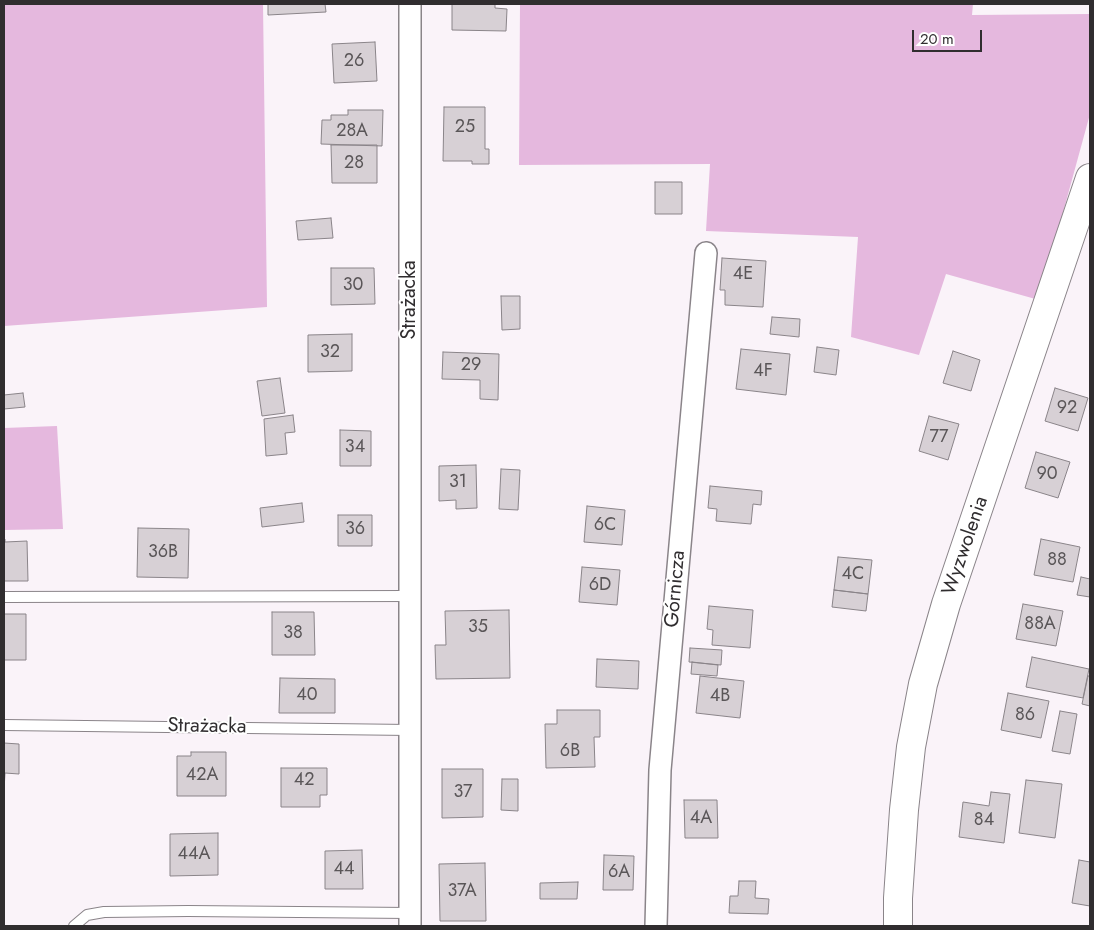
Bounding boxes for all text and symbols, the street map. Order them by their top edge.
scale bar [914,20,984,52]
text: 20 m [920,28,954,50]
house number: 26 [344,51,364,73]
house number: 25 [455,117,475,139]
house number: 28A [336,121,368,143]
house number: 28 [344,153,364,175]
street label: Strażacka [398,260,422,340]
house number: 4E [733,264,753,286]
house number: 30 [343,275,363,297]
house number: 32 [320,342,340,364]
house number: 29 [461,355,481,377]
house number: 4F [753,361,773,383]
house number: 92 [1057,398,1077,420]
house number: 77 [930,427,948,449]
house number: 34 [345,437,365,459]
house number: 90 [1036,464,1058,486]
house number: 31 [449,472,467,494]
street label: Wyzwolenia [938,493,994,599]
house number: 6C [594,515,616,537]
house number: 36 [345,519,365,541]
house number: 36B [148,542,178,564]
street label: Górnicza [661,549,691,629]
house number: 88 [1047,550,1067,572]
house number: 4C [842,564,864,586]
house number: 6D [589,575,611,597]
house number: 88A [1024,614,1056,636]
house number: 35 [468,617,488,639]
house number: 38 [283,623,303,645]
house number: 40 [296,685,318,707]
house number: 4B [710,686,730,708]
house number: 86 [1015,705,1035,727]
street label: Strażacka [167,714,247,740]
house number: 6B [560,741,580,763]
house number: 42A [186,765,218,787]
house number: 42 [294,770,314,792]
house number: 37 [453,782,473,804]
house number: 4A [690,808,712,830]
house number: 84 [974,810,994,832]
house number: 44A [178,844,210,866]
house number: 44 [334,859,354,881]
house number: 6A [608,862,630,884]
house number: 37A [447,881,477,903]

